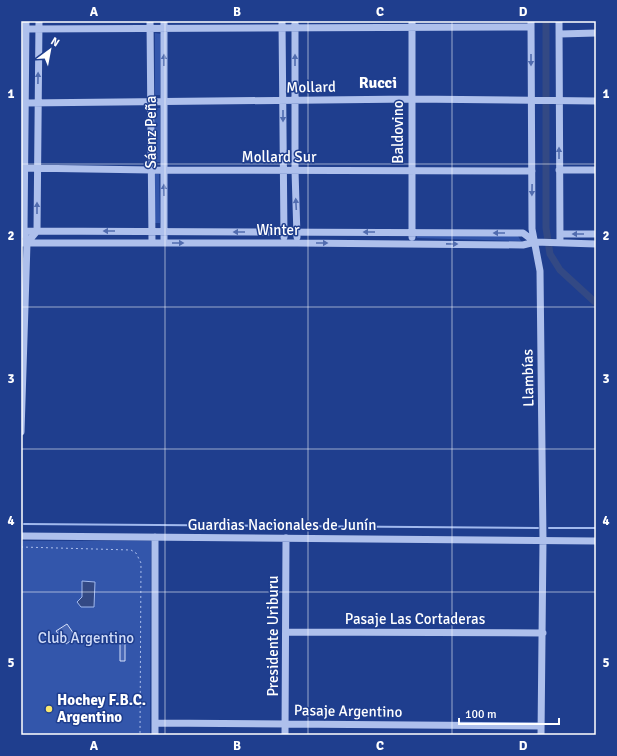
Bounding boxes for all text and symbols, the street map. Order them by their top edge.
text: A [90,4,99,20]
text: B [233,4,241,20]
text: C [376,4,384,20]
text: D [519,4,528,20]
north arrow [30,30,70,70]
text: N [48,34,62,49]
one-way arrow [161,53,167,66]
one-way arrow [292,53,298,66]
one-way arrow [528,54,534,67]
one-way arrow [35,71,41,84]
district label: Rucci [359,73,397,93]
street label: Mollard [286,78,336,96]
text: 1 [7,86,15,102]
text: 1 [602,86,610,102]
street label: Sáenz Peña [142,96,160,168]
street label: Baldovino [389,100,407,164]
one-way arrow [280,110,286,123]
one-way arrow [556,146,562,159]
street label: Mollard Sur [242,148,317,166]
one-way arrow [161,183,167,196]
one-way arrow [529,184,535,197]
one-way arrow [293,198,300,210]
one-way arrow [34,201,40,214]
street label: Winter [256,221,300,239]
text: 2 [7,228,15,244]
one-way arrow [102,228,115,234]
text: 2 [602,228,610,244]
one-way arrow [232,229,245,235]
one-way arrow [362,229,375,235]
one-way arrow [492,230,505,236]
one-way arrow [571,231,584,237]
one-way arrow [172,240,185,246]
one-way arrow [316,240,329,246]
one-way arrow [446,241,459,247]
street label: Llambías [518,349,538,407]
text: 3 [7,371,15,387]
text: 3 [602,371,610,387]
text: 4 [7,513,15,529]
text: 4 [602,513,610,529]
street label: Guardias Nacionales de Junín [188,516,376,534]
street label: Presidente Uriburu [264,576,282,696]
street label: Pasaje Las Cortaderas [345,610,486,628]
park label: Club Argentino [38,629,134,647]
text: 5 [7,655,15,671]
text: 5 [602,655,610,671]
place label: Hochey F.B.C. Argentino [57,691,146,726]
scale bar [459,700,559,726]
street label: Pasaje Argentino [294,701,403,721]
marker: Hochey F.B.C. Argentino [44,704,54,714]
text: 100 m [465,707,497,722]
text: A [90,738,99,754]
text: B [233,738,241,754]
text: C [376,738,384,754]
text: D [519,738,528,754]

